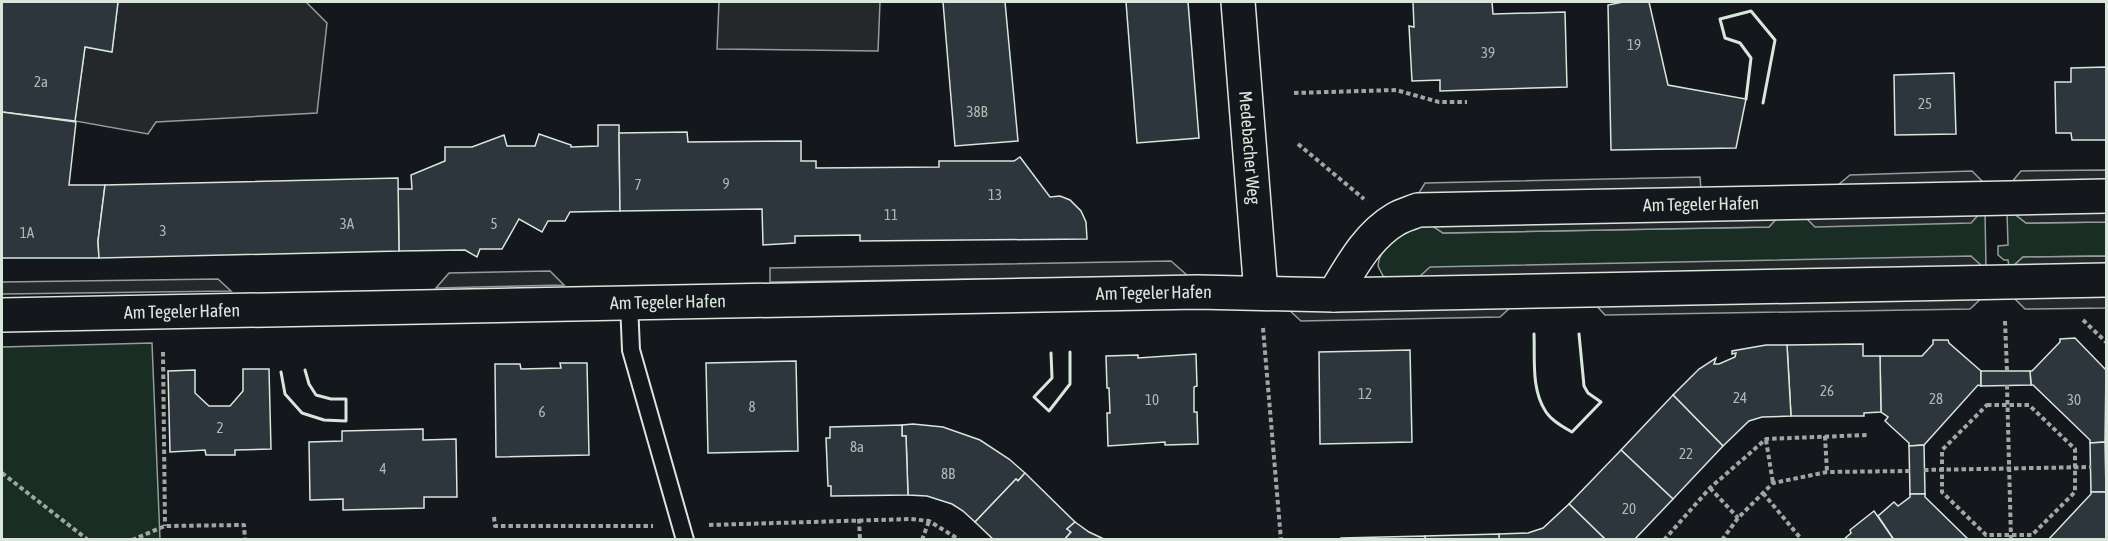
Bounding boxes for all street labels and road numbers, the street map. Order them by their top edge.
street label: Medebacher Weg [1235,90,1265,205]
street label: Am Tegeler Hafen [1643,192,1759,215]
street label: Am Tegeler Hafen [1096,281,1212,304]
street label: Am Tegeler Hafen [610,290,726,313]
street label: Am Tegeler Hafen [124,299,240,323]

